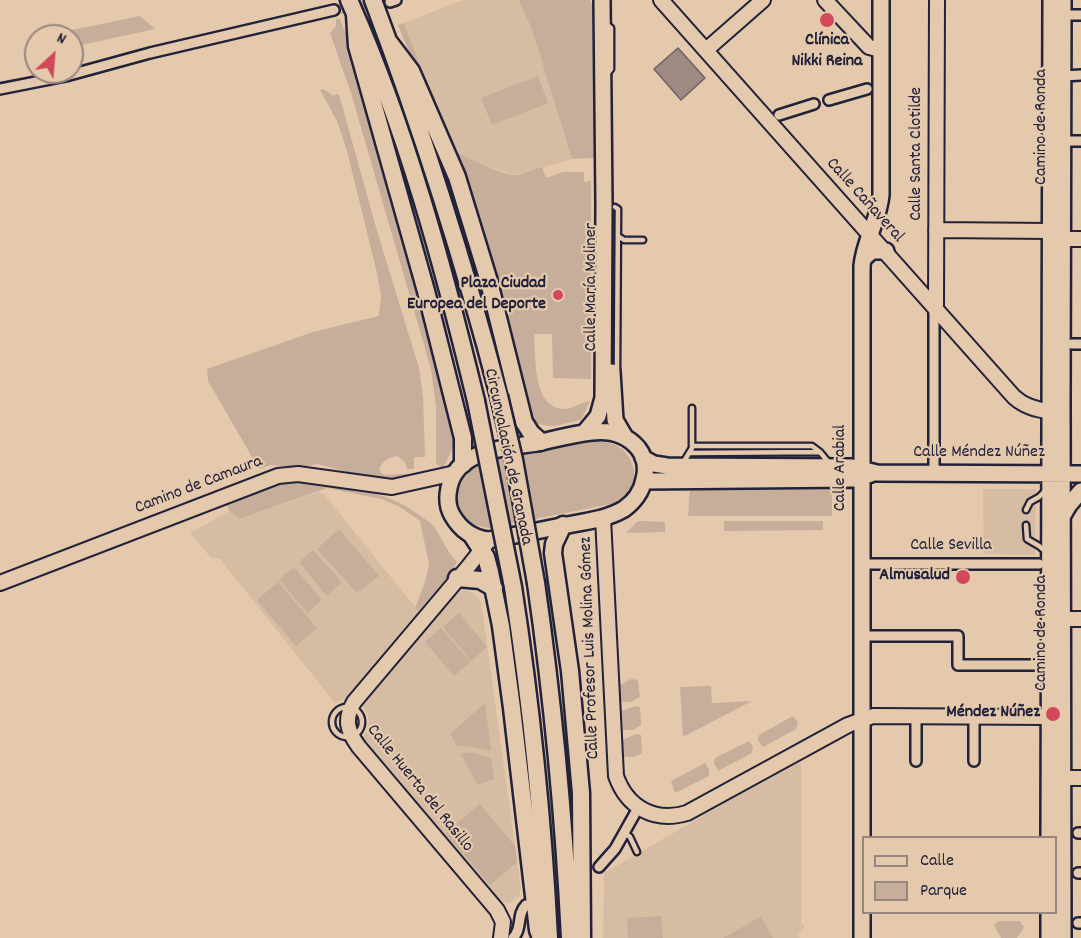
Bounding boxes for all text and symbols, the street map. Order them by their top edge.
marker: Clínica Nikki Reina [818,11,836,29]
north arrow [24,24,84,84]
text: N [53,27,70,51]
place label: Clínica Nikki Reina [791,31,863,74]
street label: Camino de Ronda [1032,69,1054,185]
street label: Calle Santa Clotilde [907,87,929,221]
street label: Calle Cañaveral [820,154,908,248]
street label: Calle María Moliner [582,223,604,351]
place label: Plaza Ciudad Europea del Deporte [407,274,546,316]
marker: Plaza Ciudad Europea del Deporte [551,288,565,302]
street label: Circunvalación de Granada [478,367,536,547]
street label: Calle Arabial [831,425,853,511]
street label: Calle Méndez Núñez [913,443,1045,465]
street label: Camino de Camaura [132,452,266,520]
street label: Calle Profesor Luis Molina Gómez [576,536,606,760]
street label: Calle Sevilla [910,536,992,558]
place label: Almusalud [879,566,950,588]
marker: Almusalud [954,568,972,586]
street label: Camino de Ronda [1032,575,1054,691]
place label: Méndez Núñez [946,703,1040,725]
marker: Méndez Núñez [1044,705,1062,723]
street label: Calle Huerta del Rasillo [361,721,477,857]
legend [862,836,1057,914]
text: Calle [920,849,954,874]
text: Parque [920,879,967,904]

